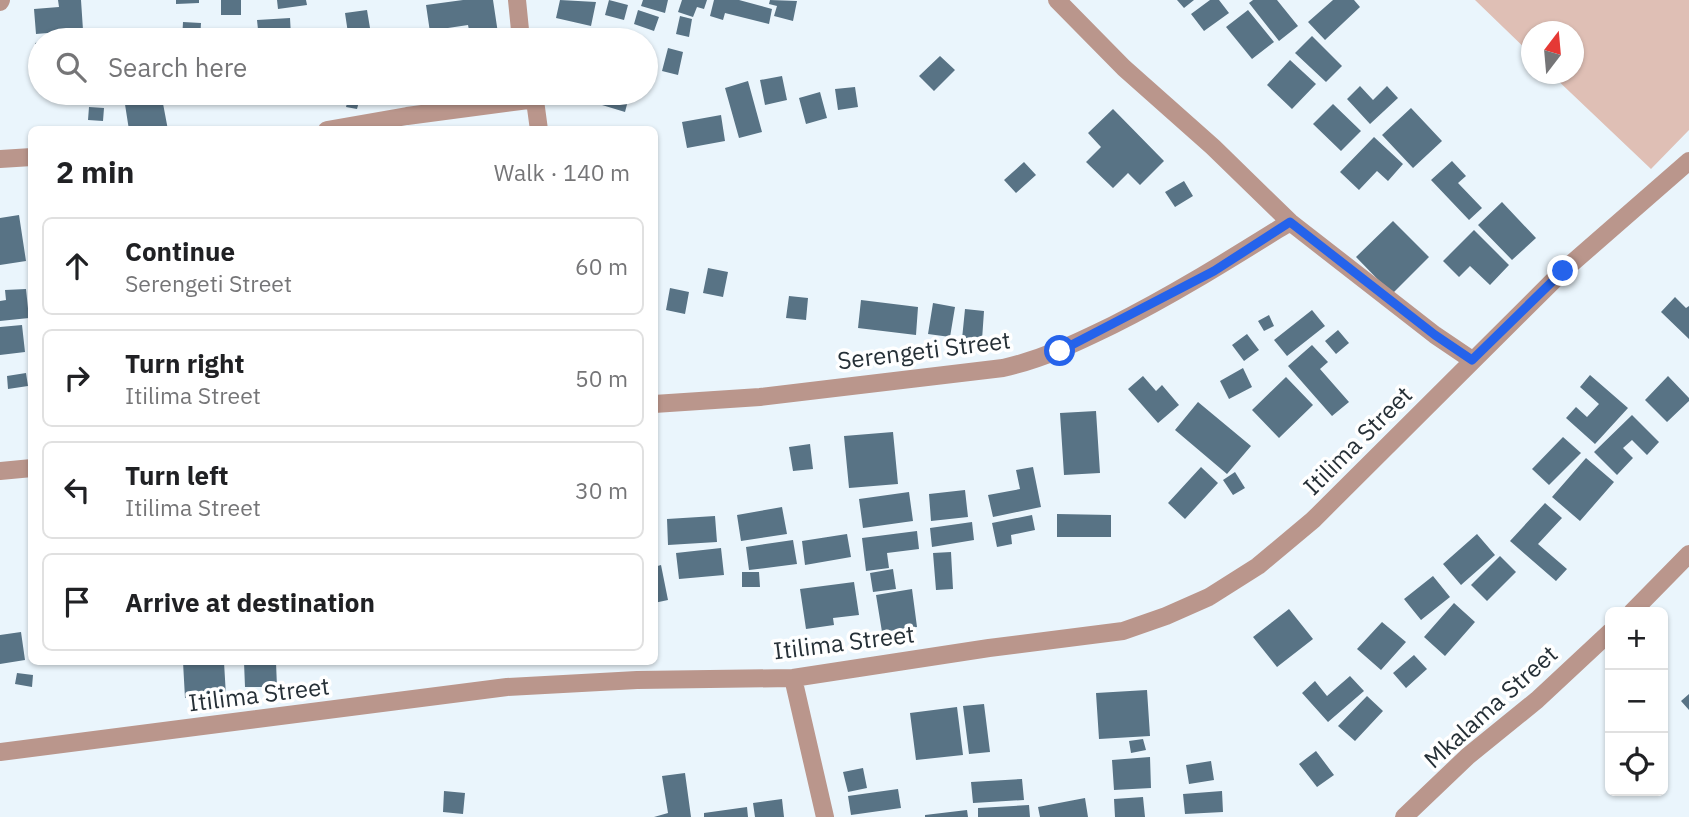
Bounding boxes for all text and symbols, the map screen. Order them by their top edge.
north arrow [1521,21,1584,84]
search box [28,28,658,105]
icon: search [52,48,90,86]
text: Search here [108,50,247,84]
text: 2 min [56,152,134,191]
text: Walk · 140 m [494,157,630,187]
text: Continue [125,234,235,268]
icon: ahead [58,247,96,285]
text: 60 m [575,251,628,281]
route end [1547,255,1578,286]
text: Serengeti Street [125,268,292,298]
street label: Serengeti Street [835,324,1012,377]
route start [1044,335,1075,366]
text: Turn right [125,346,244,380]
icon: right [58,359,96,397]
text: 50 m [575,363,628,393]
street label: Itilima Street [1296,379,1419,502]
text: Itilima Street [125,380,261,410]
text: Turn left [125,458,228,492]
icon: left [58,471,96,509]
text: 30 m [575,475,628,505]
text: Itilima Street [125,492,261,522]
icon: arrive [58,583,96,621]
text: Arrive at destination [125,585,375,619]
map controls [1605,607,1668,796]
button: + [1605,607,1668,670]
street label: Itilima Street [772,617,916,667]
street label: Mkalama Street [1417,638,1564,775]
street label: Itilima Street [187,669,331,719]
button: − [1605,670,1668,733]
button: locate [1605,733,1668,796]

